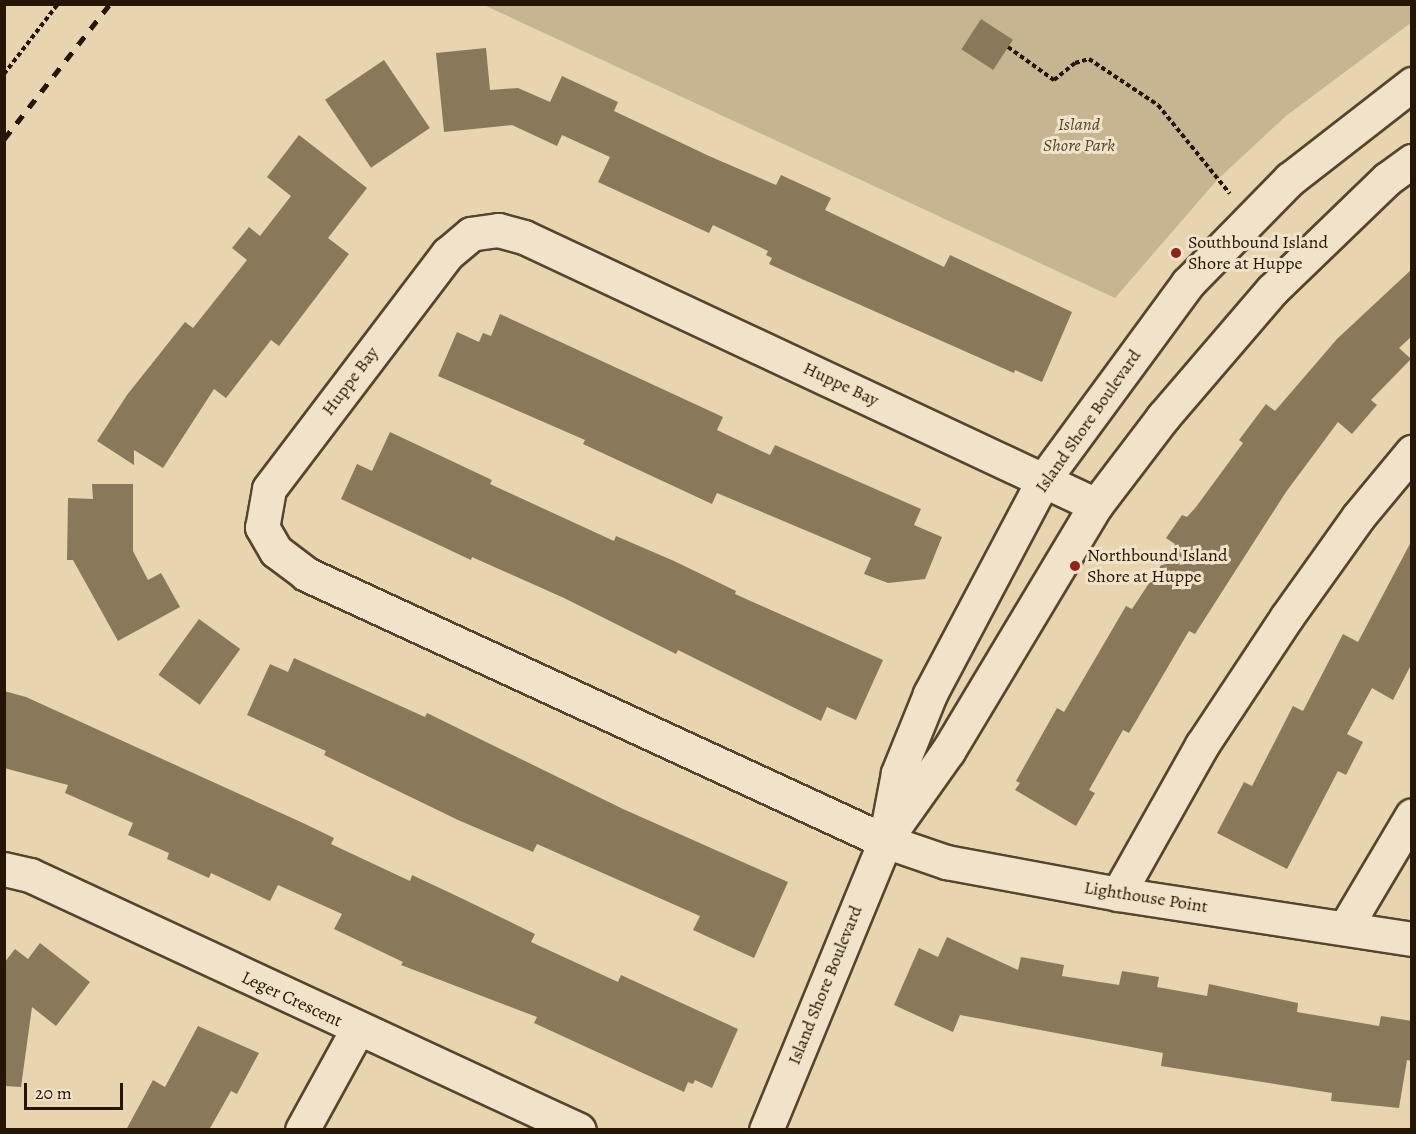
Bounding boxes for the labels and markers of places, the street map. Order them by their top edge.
place label: Southbound Island Shore at Huppe [1188,232,1328,274]
marker: Southbound Island Shore at Huppe [1169,246,1183,260]
place label: Northbound Island Shore at Huppe [1087,545,1228,588]
marker: Northbound Island Shore at Huppe [1068,559,1082,573]

